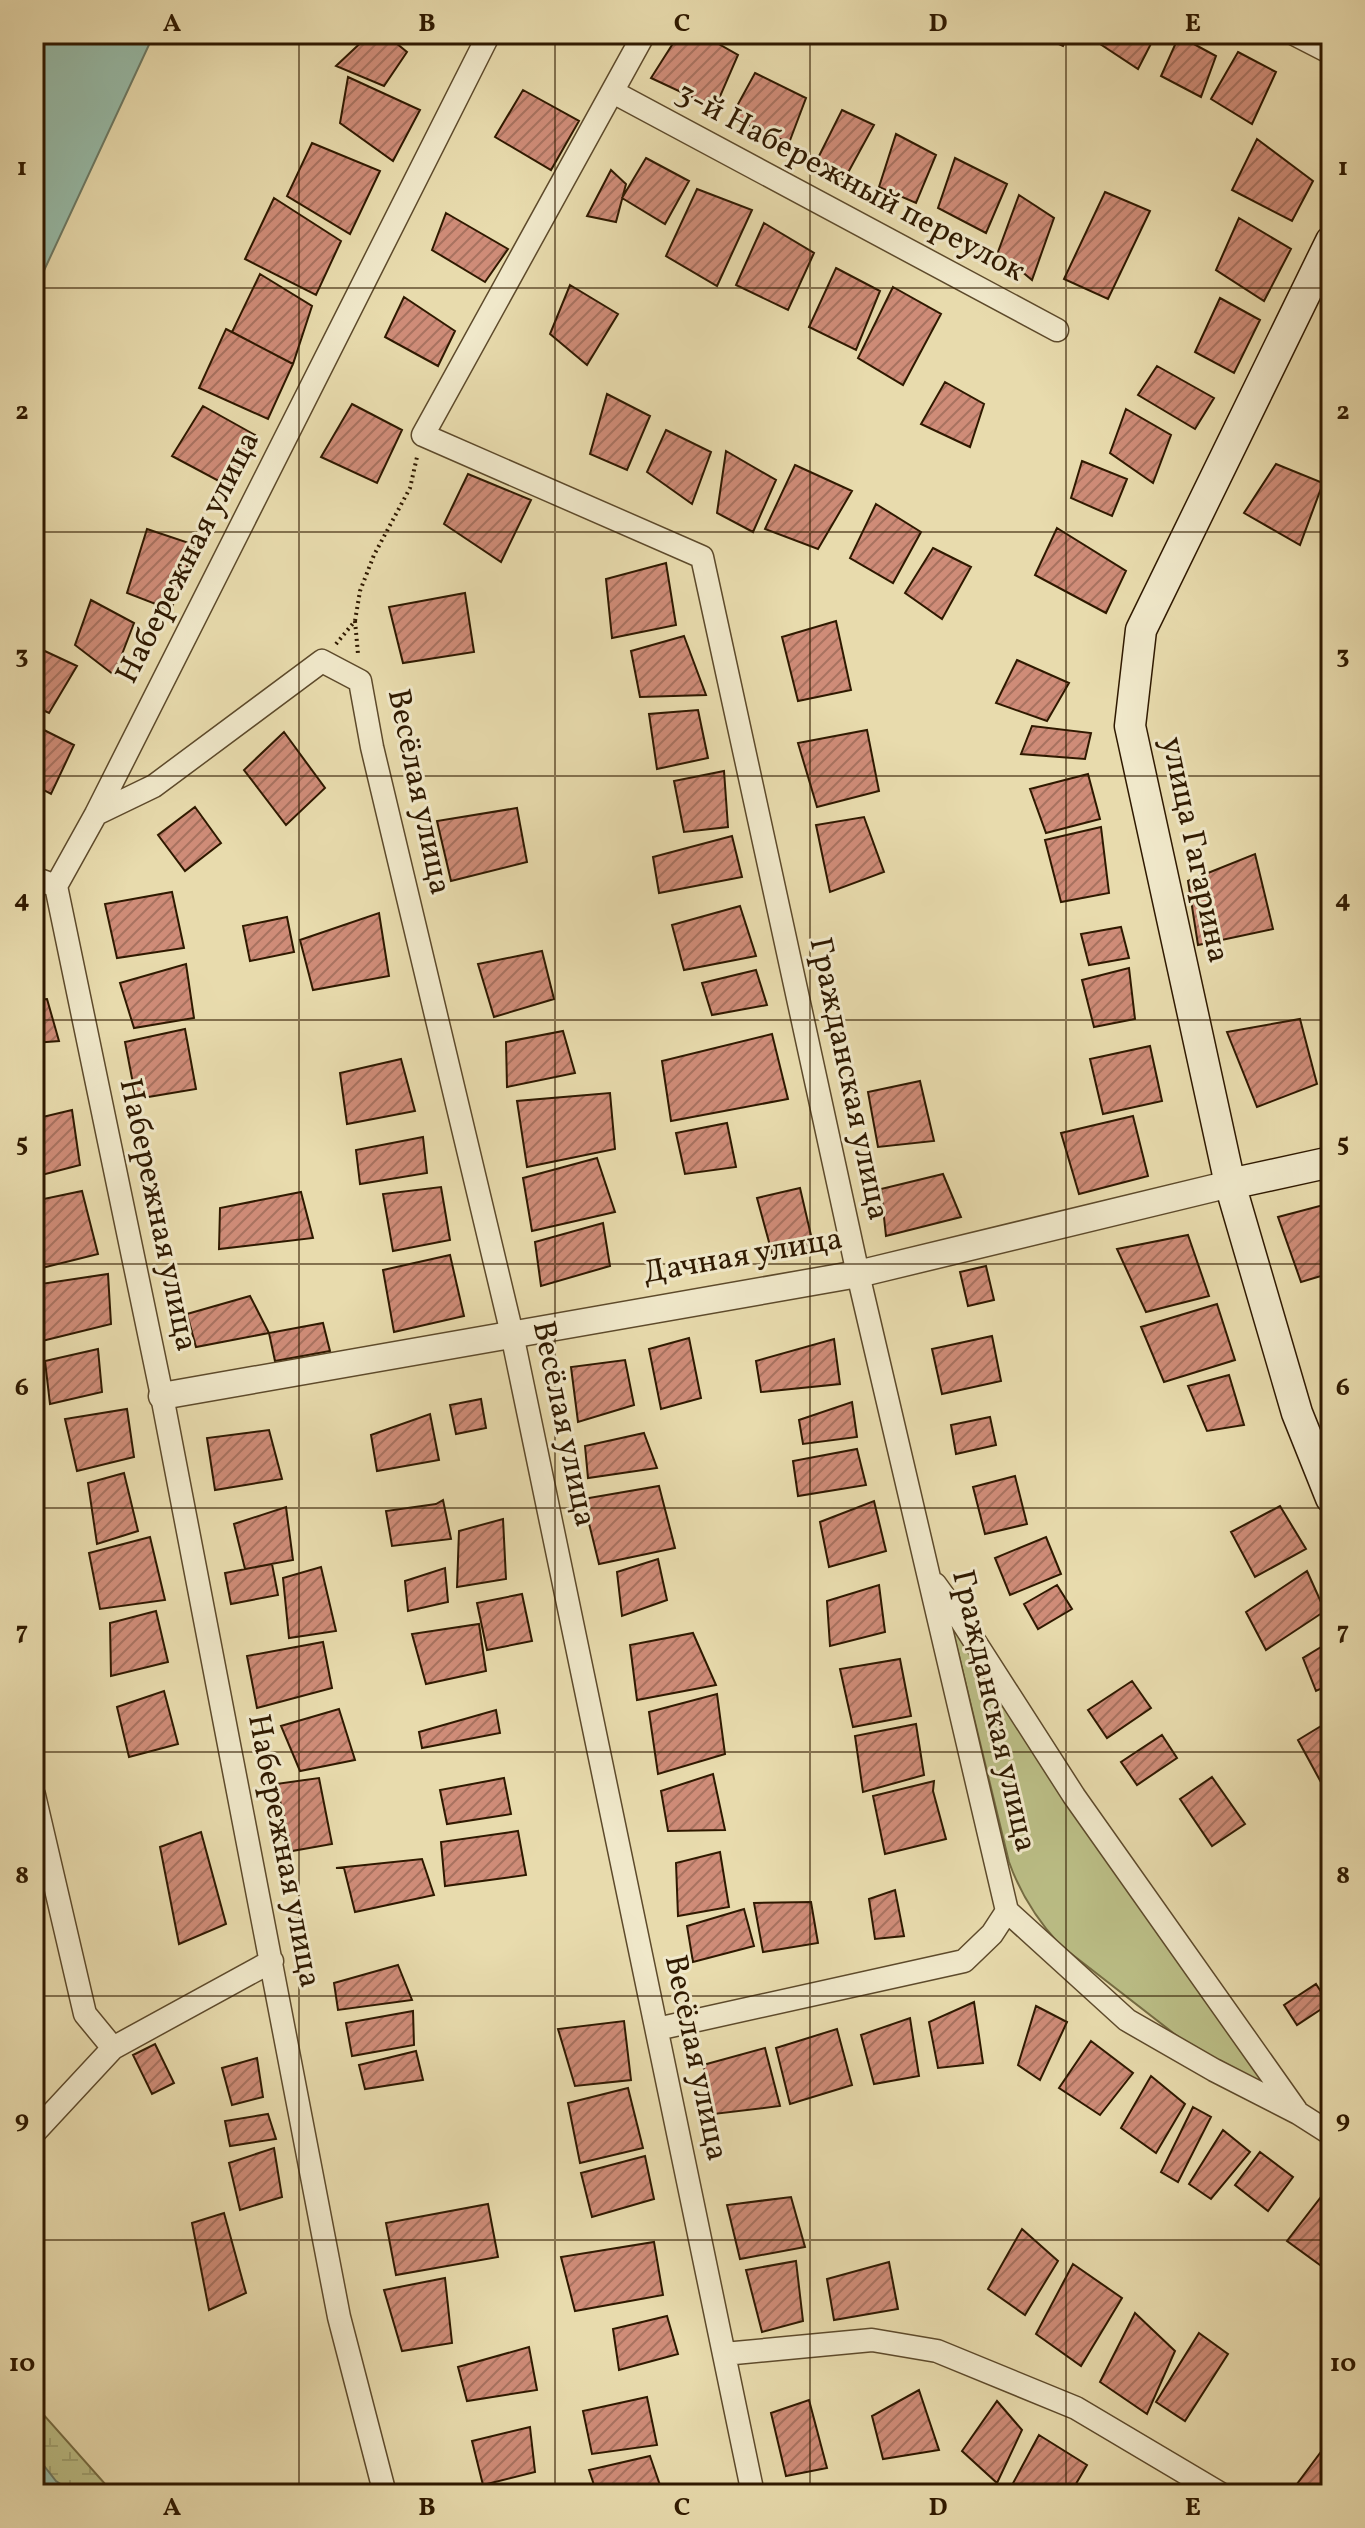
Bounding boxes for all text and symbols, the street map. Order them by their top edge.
text: A [163,6,182,42]
text: B [418,6,436,42]
text: C [674,6,690,42]
text: D [928,6,948,42]
text: E [1185,6,1201,42]
street label: 3-й Набережный переулок [668,72,1032,294]
text: 1 [17,150,27,186]
text: 1 [1338,150,1348,186]
text: 2 [15,394,29,430]
text: 2 [1336,394,1350,430]
street label: Набережная улица [106,424,272,692]
text: 3 [15,638,29,674]
text: 3 [1336,638,1350,674]
street label: Весёлая улица [375,685,461,899]
street label: улица Гагарина [1149,733,1239,967]
text: 4 [14,882,30,918]
text: 4 [1335,882,1351,918]
street label: Гражданская улица [797,934,899,1224]
street label: Набережная улица [107,1075,207,1355]
text: 5 [16,1126,28,1162]
text: 5 [1337,1126,1349,1162]
street label: Дачная улица [640,1218,846,1296]
street label: Весёлая улица [520,1317,606,1531]
text: 6 [15,1370,29,1406]
text: 6 [1336,1370,1350,1406]
street label: Гражданская улица [939,1566,1047,1856]
text: 7 [16,1614,28,1650]
text: 7 [1337,1614,1349,1650]
street label: Набережная улица [235,1711,331,1991]
text: 8 [15,1858,29,1894]
text: 8 [1336,1858,1350,1894]
street label: Весёлая улица [652,1951,738,2165]
text: 9 [15,2102,29,2138]
text: 9 [1336,2102,1350,2138]
text: 10 [9,2346,35,2382]
text: 10 [1330,2346,1356,2382]
text: A [163,2490,182,2526]
text: B [418,2490,436,2526]
text: C [674,2490,690,2526]
text: D [928,2490,948,2526]
text: E [1185,2490,1201,2526]

